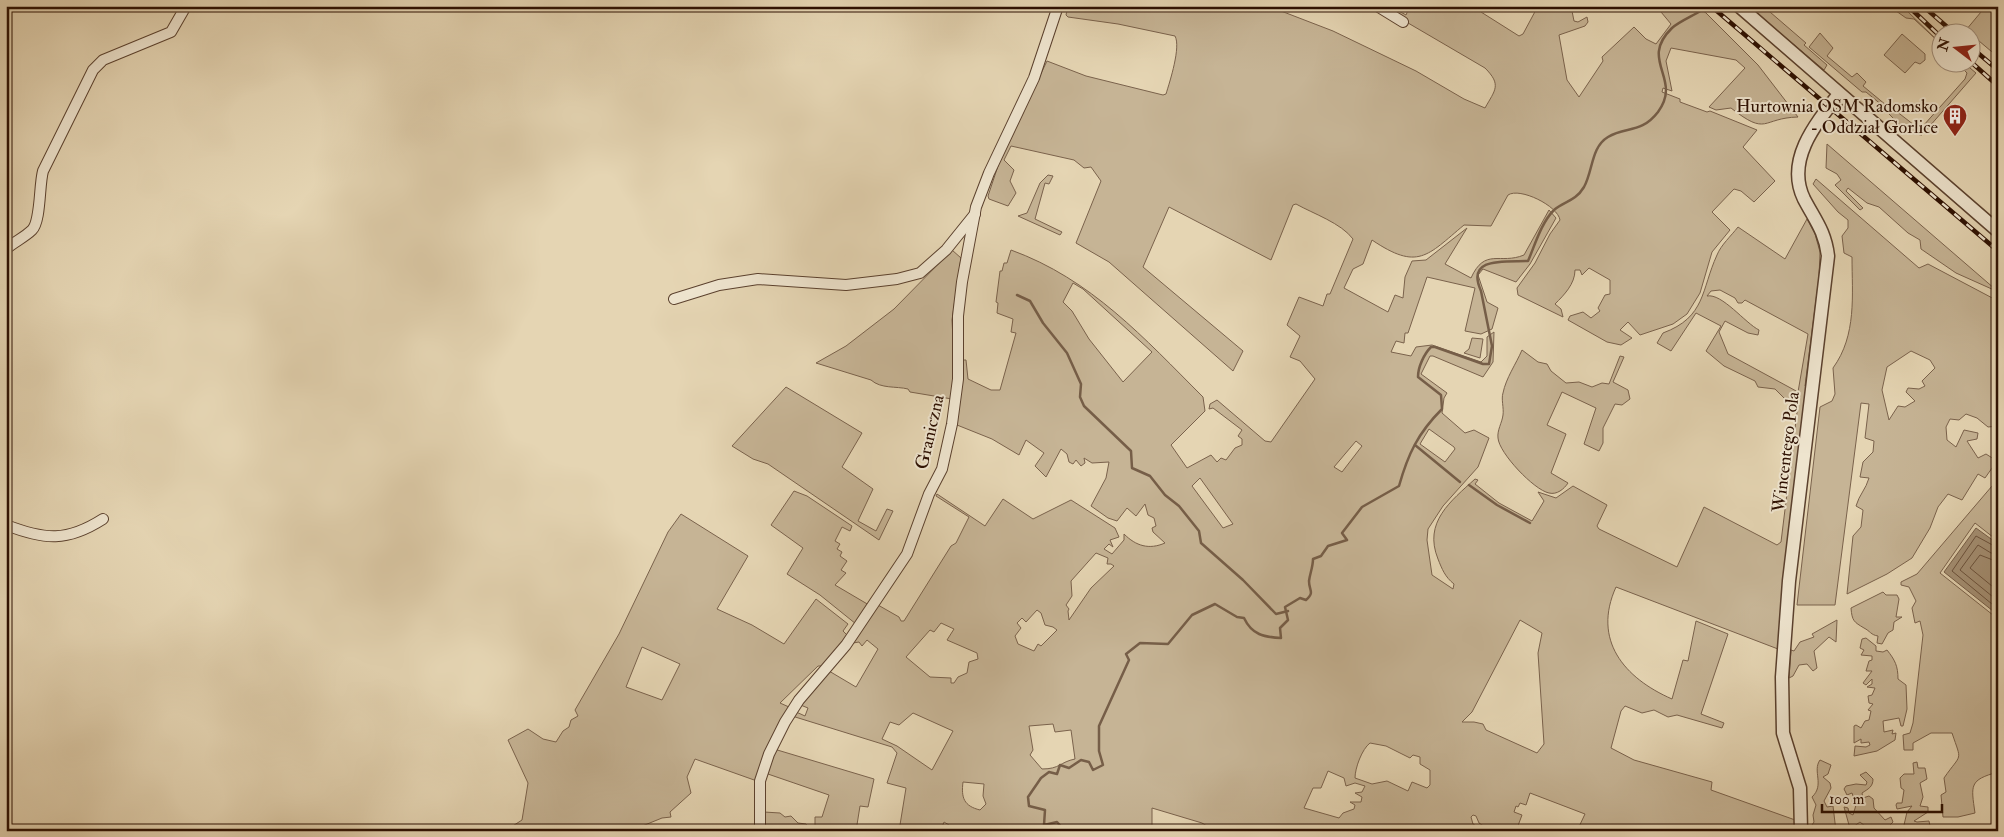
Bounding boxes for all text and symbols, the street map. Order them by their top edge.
north arrow [1932,22,1982,72]
text: N [1934,36,1954,54]
place label: Hurtownia OSM Radomsko - Oddział Gorlice [1736,95,1938,139]
building icon: Hurtownia OSM Radomsko - Oddział Gorlice [1942,103,1968,137]
street label: Wincentego Pola [1767,390,1805,515]
street label: Graniczna [910,392,950,472]
scale bar [1822,782,1942,814]
text: 100 m [1829,790,1865,809]

